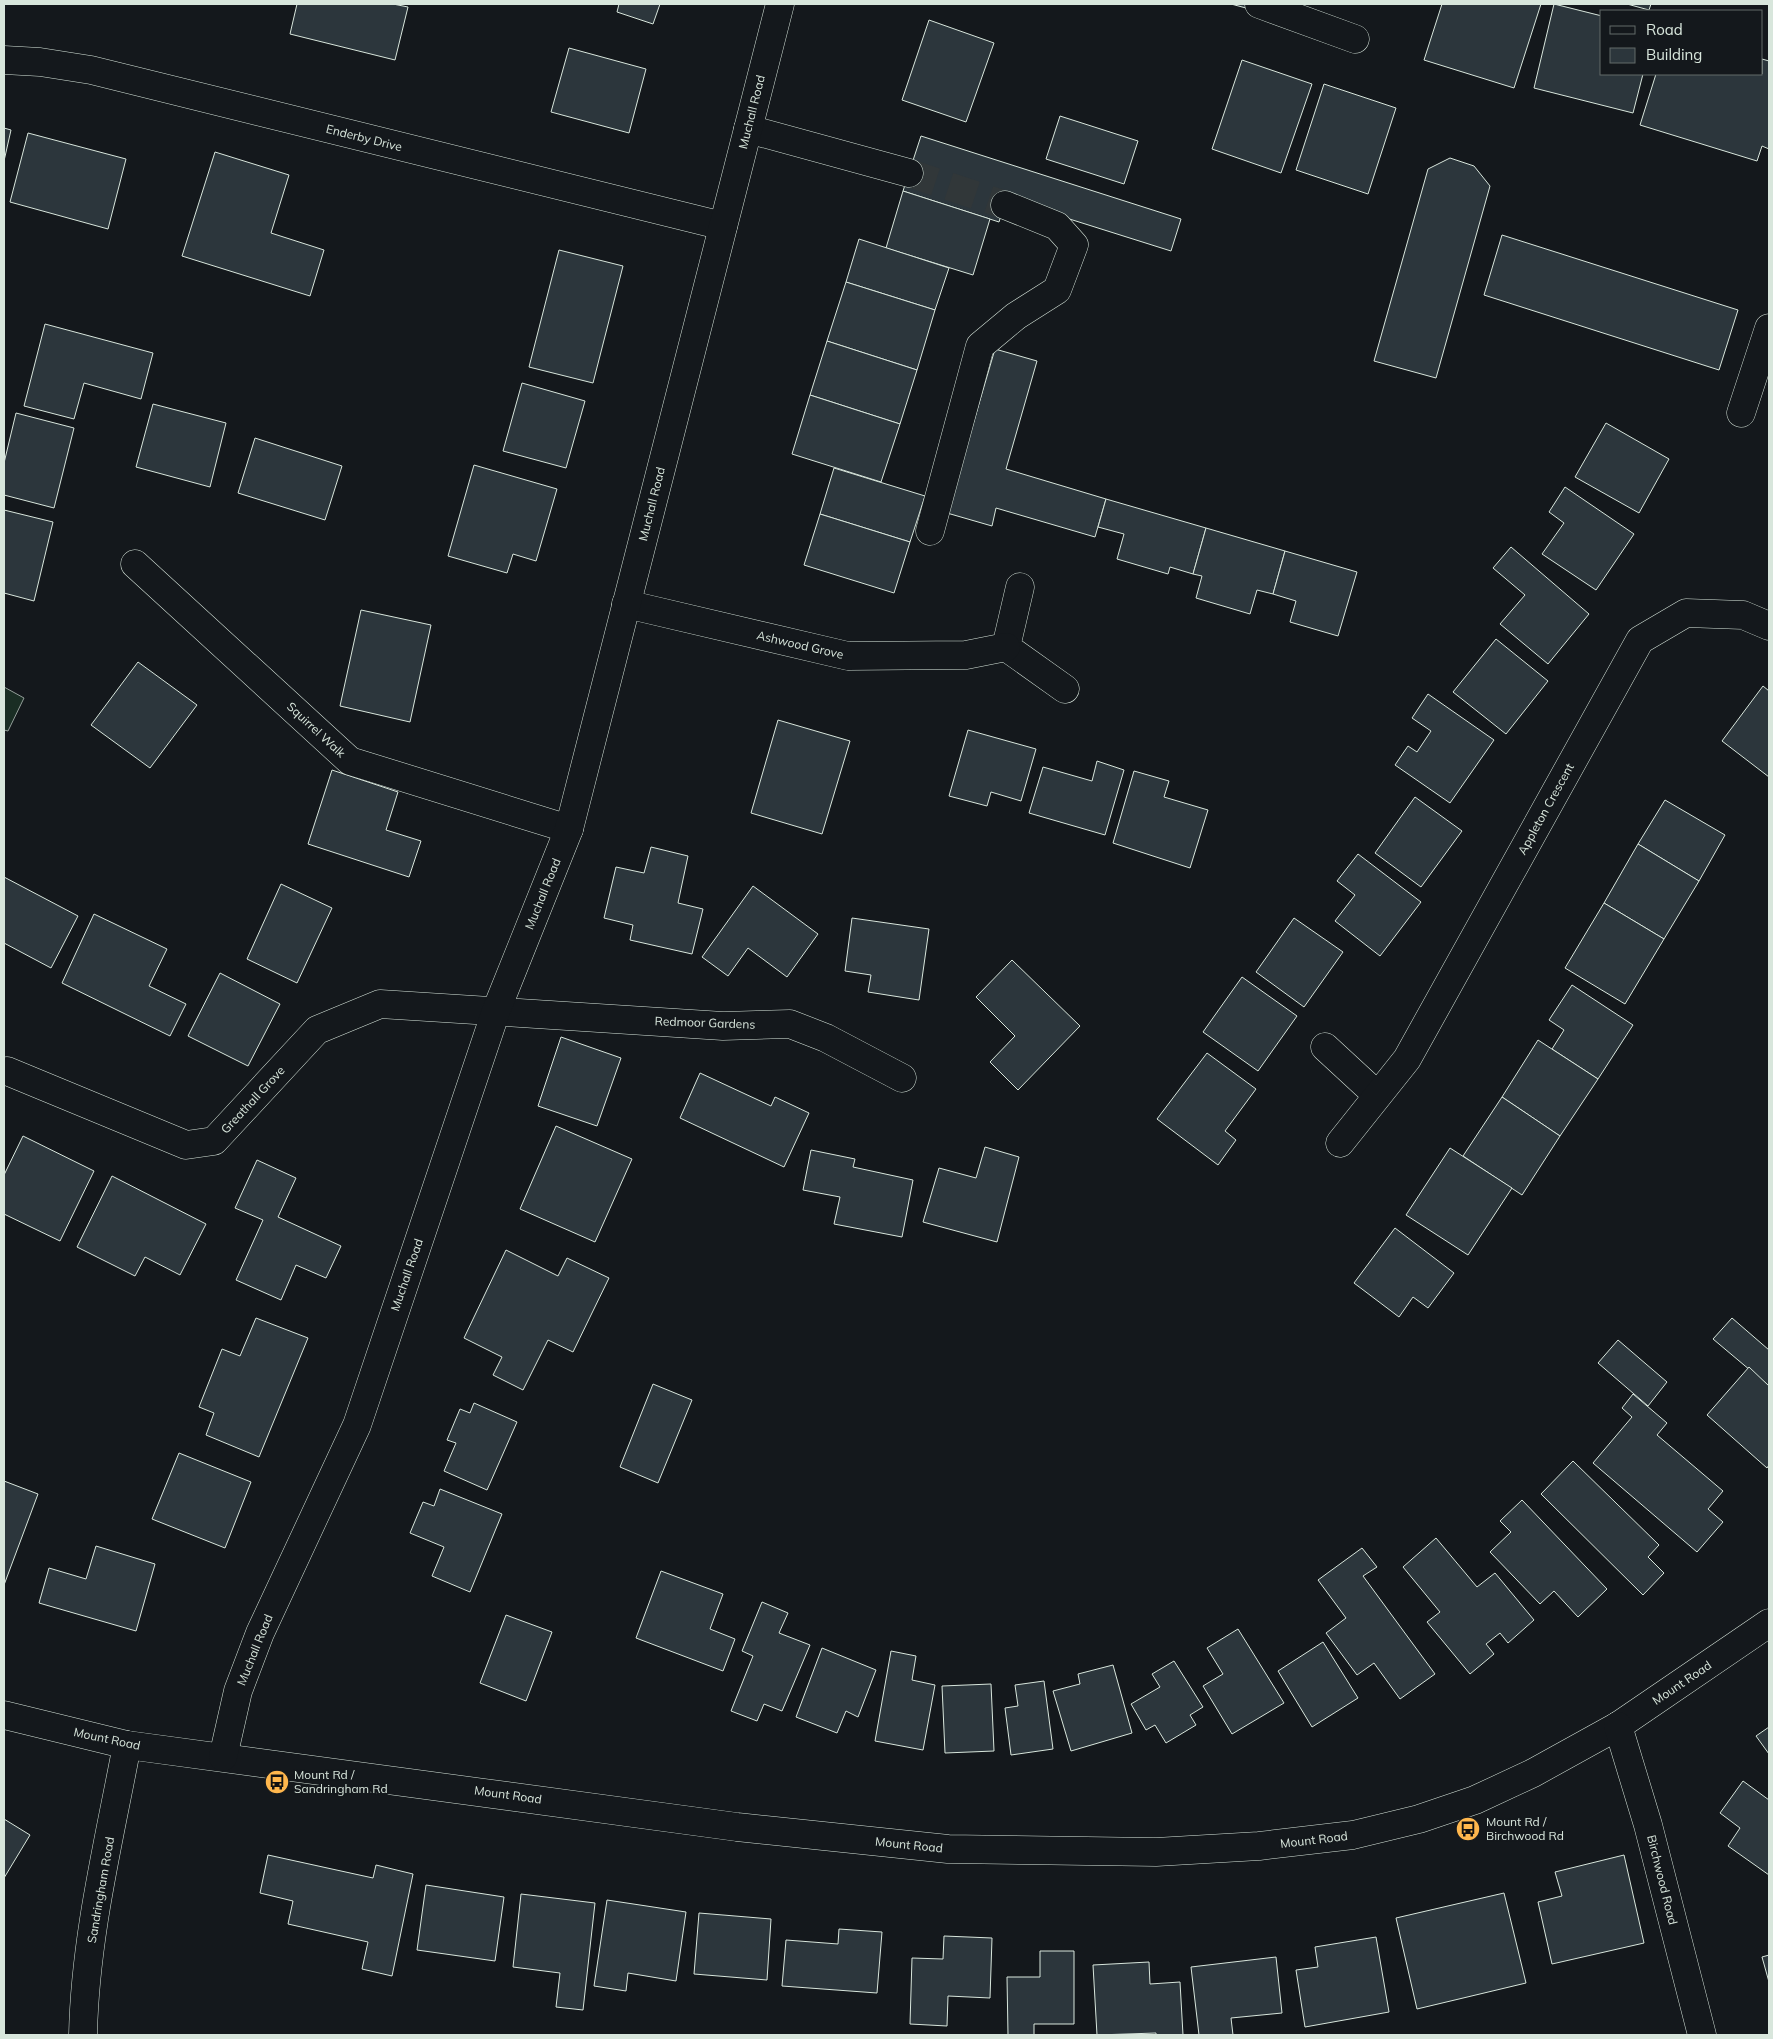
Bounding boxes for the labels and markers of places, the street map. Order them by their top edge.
place label: Mount Rd / Sandringham Rd [294,1767,388,1796]
bus stop icon: Mount Rd / Sandringham Rd [264,1769,290,1795]
place label: Mount Rd / Birchwood Rd [1486,1814,1564,1843]
bus stop icon: Mount Rd / Birchwood Rd [1455,1816,1481,1842]

